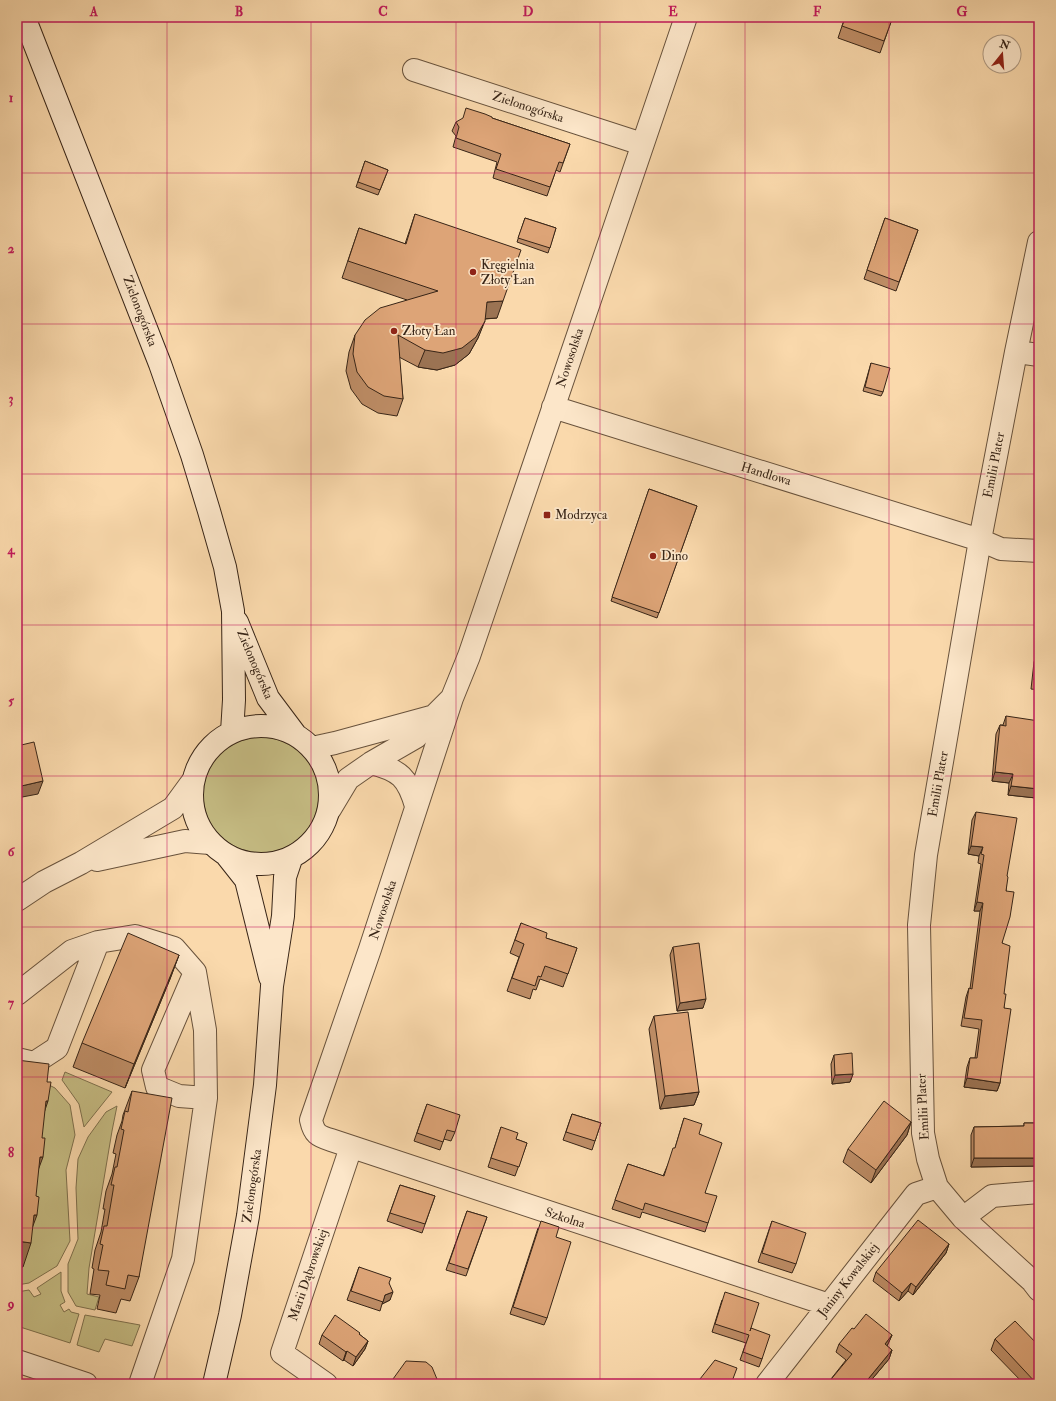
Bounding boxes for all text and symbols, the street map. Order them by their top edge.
text: A [89,4,99,20]
text: B [235,4,243,20]
text: C [378,4,388,20]
text: D [523,4,534,20]
text: E [668,4,678,20]
text: F [813,4,822,20]
text: G [957,4,968,20]
north arrow [982,34,1022,74]
text: N [997,37,1012,53]
street label: Zielonogórska [490,88,566,126]
text: 1 [9,90,14,106]
text: 2 [8,241,15,257]
place label: Kręgielnia Złoty Łan [481,257,535,289]
marker: Kręgielnia Złoty Łan [468,267,478,277]
street label: Zielonogórska [119,273,161,349]
place label: Złoty Łan [402,323,456,340]
marker: Złoty Łan [389,326,399,336]
street label: Nowosolska [553,326,587,390]
text: 3 [9,391,14,407]
street label: Emilii Plater [980,431,1008,499]
street label: Handlowa [739,459,794,489]
place label: Modrzyca [555,507,608,524]
marker: Modrzyca [542,510,552,520]
text: 4 [6,542,15,558]
place label: Dino [661,548,688,564]
marker: Dino [648,551,658,561]
street label: Zielonogórska [233,627,277,702]
text: 5 [8,693,14,709]
street label: Emilii Plater [924,750,952,818]
text: 6 [8,844,16,860]
street label: Nowosolska [366,878,400,942]
text: 7 [8,995,15,1011]
street label: Emilii Plater [913,1073,933,1141]
text: 8 [8,1145,14,1161]
street label: Zielonogórska [239,1147,265,1224]
street label: Szkolna [543,1204,588,1232]
street label: Marii Dąbrowskiej [285,1227,331,1323]
street label: Janiny Kowalskiej [813,1240,883,1322]
text: 9 [6,1296,15,1312]

